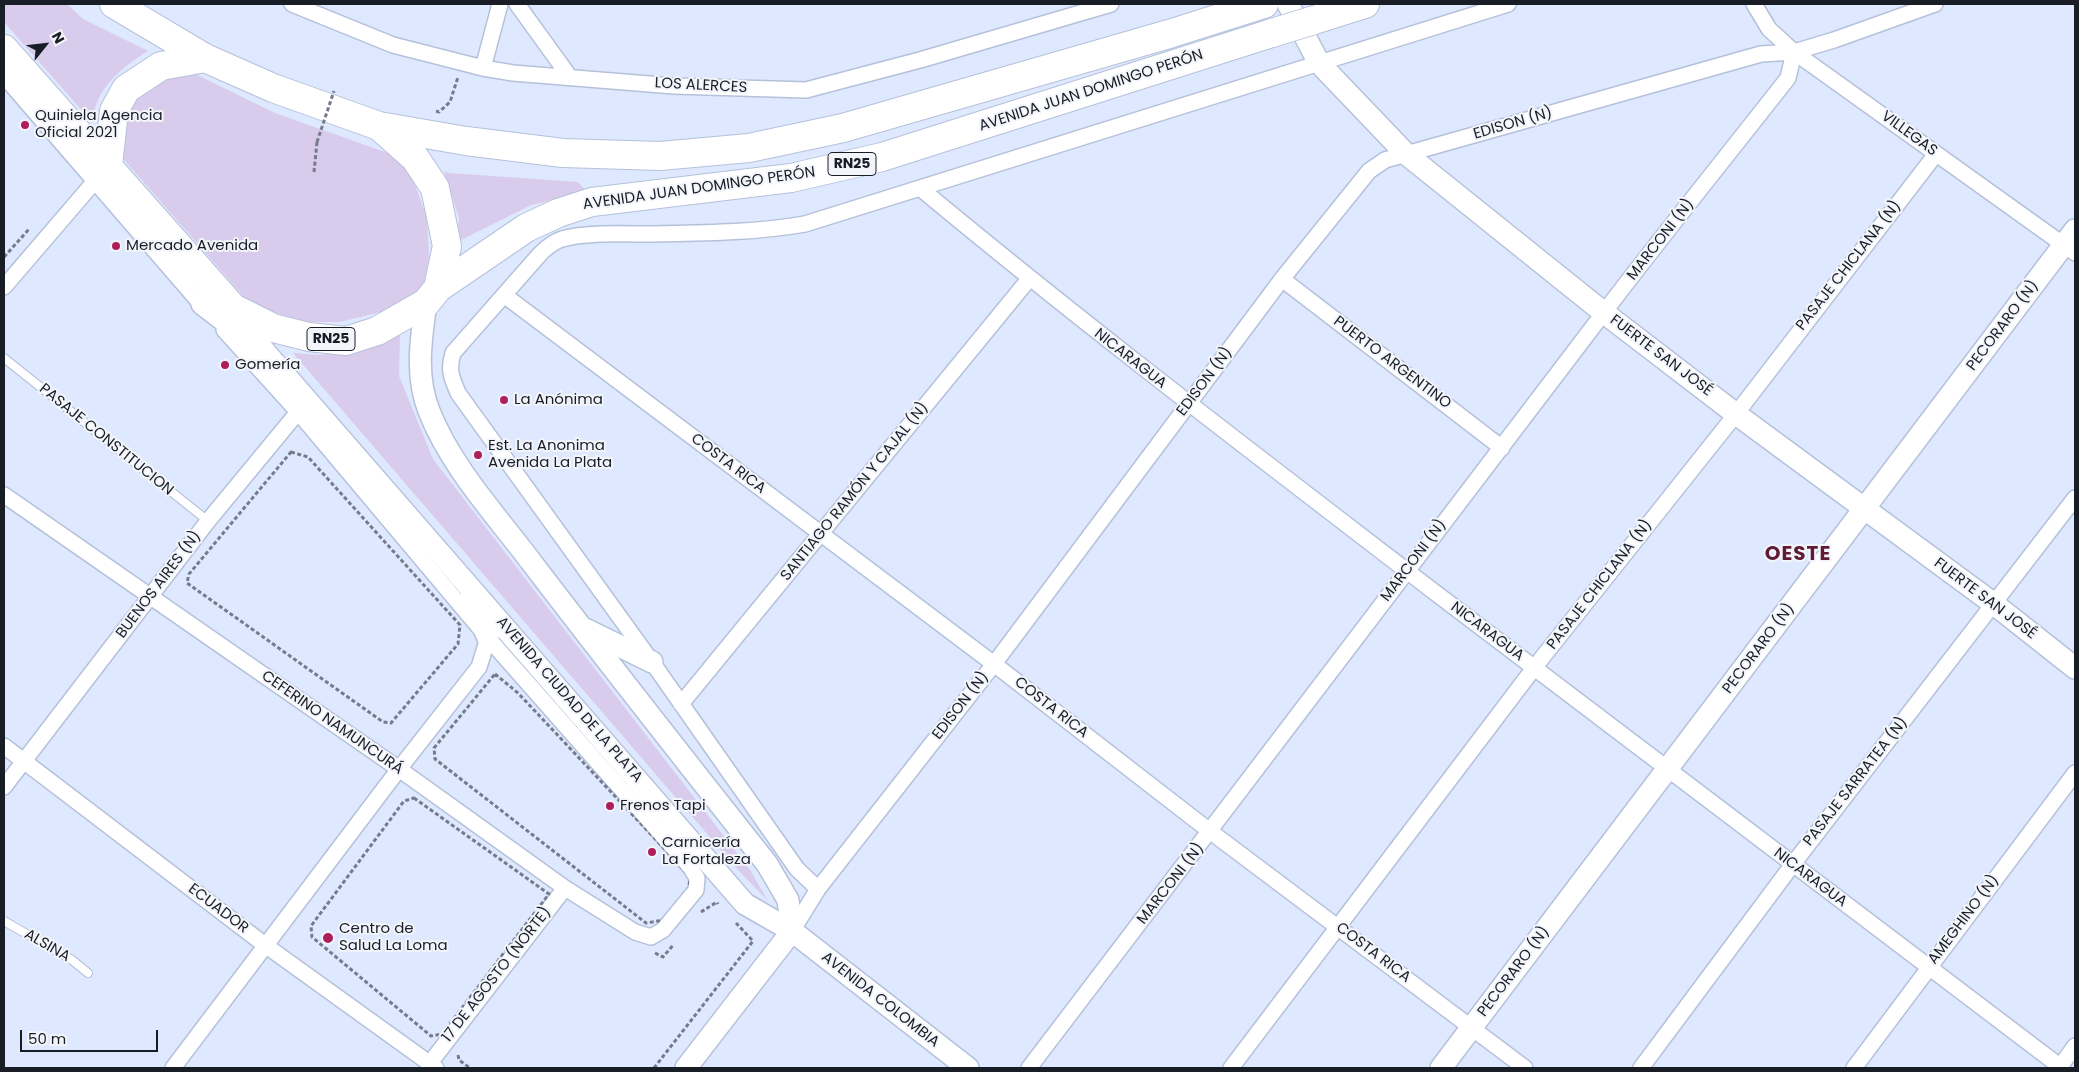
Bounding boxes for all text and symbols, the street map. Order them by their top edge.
north arrow [20,20,70,70]
text: N [47,28,69,47]
street label: AVENIDA JUAN DOMINGO PERÓN [977,46,1205,136]
street label: LOS ALERCES [654,75,748,97]
street label: EDISON (N) [1471,104,1555,144]
place label: Quiniela Agencia Oficial 2021 [35,107,163,142]
street label: VILLEGAS [1877,108,1941,160]
marker: Quiniela Agencia Oficial 2021 [19,119,31,131]
road number: RN25 [828,152,876,175]
street label: AVENIDA JUAN DOMINGO PERÓN [582,164,816,214]
street label: MARCONI (N) [1624,196,1698,284]
street label: PASAJE CHICLANA (N) [1793,197,1905,335]
place label: Mercado Avenida [126,237,258,255]
marker: Mercado Avenida [110,240,122,252]
street label: PECORARO (N) [1963,277,2043,375]
street label: FUERTE SAN JOSÉ [1606,311,1716,401]
street label: PUERTO ARGENTINO [1330,313,1454,413]
street label: NICARAGUA [1090,325,1170,393]
road number: RN25 [307,328,355,350]
street label: EDISON (N) [1173,344,1237,420]
place label: Gomería [235,356,300,374]
marker: Gomería [219,359,231,371]
street label: PASAJE CONSTITUCION [35,380,177,500]
place label: La Anónima [514,391,603,409]
marker: La Anónima [498,394,510,406]
street label: SANTIAGO RAMÓN Y CAJAL (N) [777,399,933,585]
street label: COSTA RICA [687,430,769,498]
place label: Est. La Anonima Avenida La Plata [488,437,612,472]
marker: Est. La Anonima Avenida La Plata [472,449,484,461]
street label: MARCONI (N) [1377,516,1451,606]
street label: PASAJE CHICLANA (N) [1544,516,1656,654]
street label: BUENOS AIRES (N) [113,528,205,642]
district label: OESTE [1764,543,1832,567]
street label: FUERTE SAN JOSÉ [1930,554,2040,644]
street label: NICARAGUA [1447,599,1527,665]
street label: PECORARO (N) [1719,600,1799,698]
street label: AVENIDA CIUDAD DE LA PLATA [492,613,646,787]
street label: CEFERINO NAMUNCURÁ [258,667,406,779]
street label: EDISON (N) [929,668,993,744]
street label: COSTA RICA [1010,674,1092,742]
street label: PASAJE SARRATEA (N) [1800,714,1912,850]
place label: Frenos Tapi [620,797,706,815]
marker: Frenos Tapi [604,800,616,812]
place label: Carnicería La Fortaleza [662,834,751,869]
street label: MARCONI (N) [1134,840,1208,928]
street label: NICARAGUA [1770,845,1850,911]
marker: Carnicería La Fortaleza [646,846,658,858]
street label: AMEGHINO (N) [1925,872,2003,968]
street label: ECUADOR [184,880,252,938]
street label: 17 DE AGOSTO (NORTE) [439,904,555,1046]
street label: COSTA RICA [1332,919,1414,987]
place label: Centro de Salud La Loma [339,920,448,955]
street label: PECORARO (N) [1474,923,1554,1021]
street label: ALSINA [21,926,73,966]
marker: Centro de Salud La Loma [321,931,335,945]
street label: AVENIDA COLOMBIA [818,948,942,1052]
scale bar [22,1020,160,1052]
text: 50 m [28,1028,66,1049]

